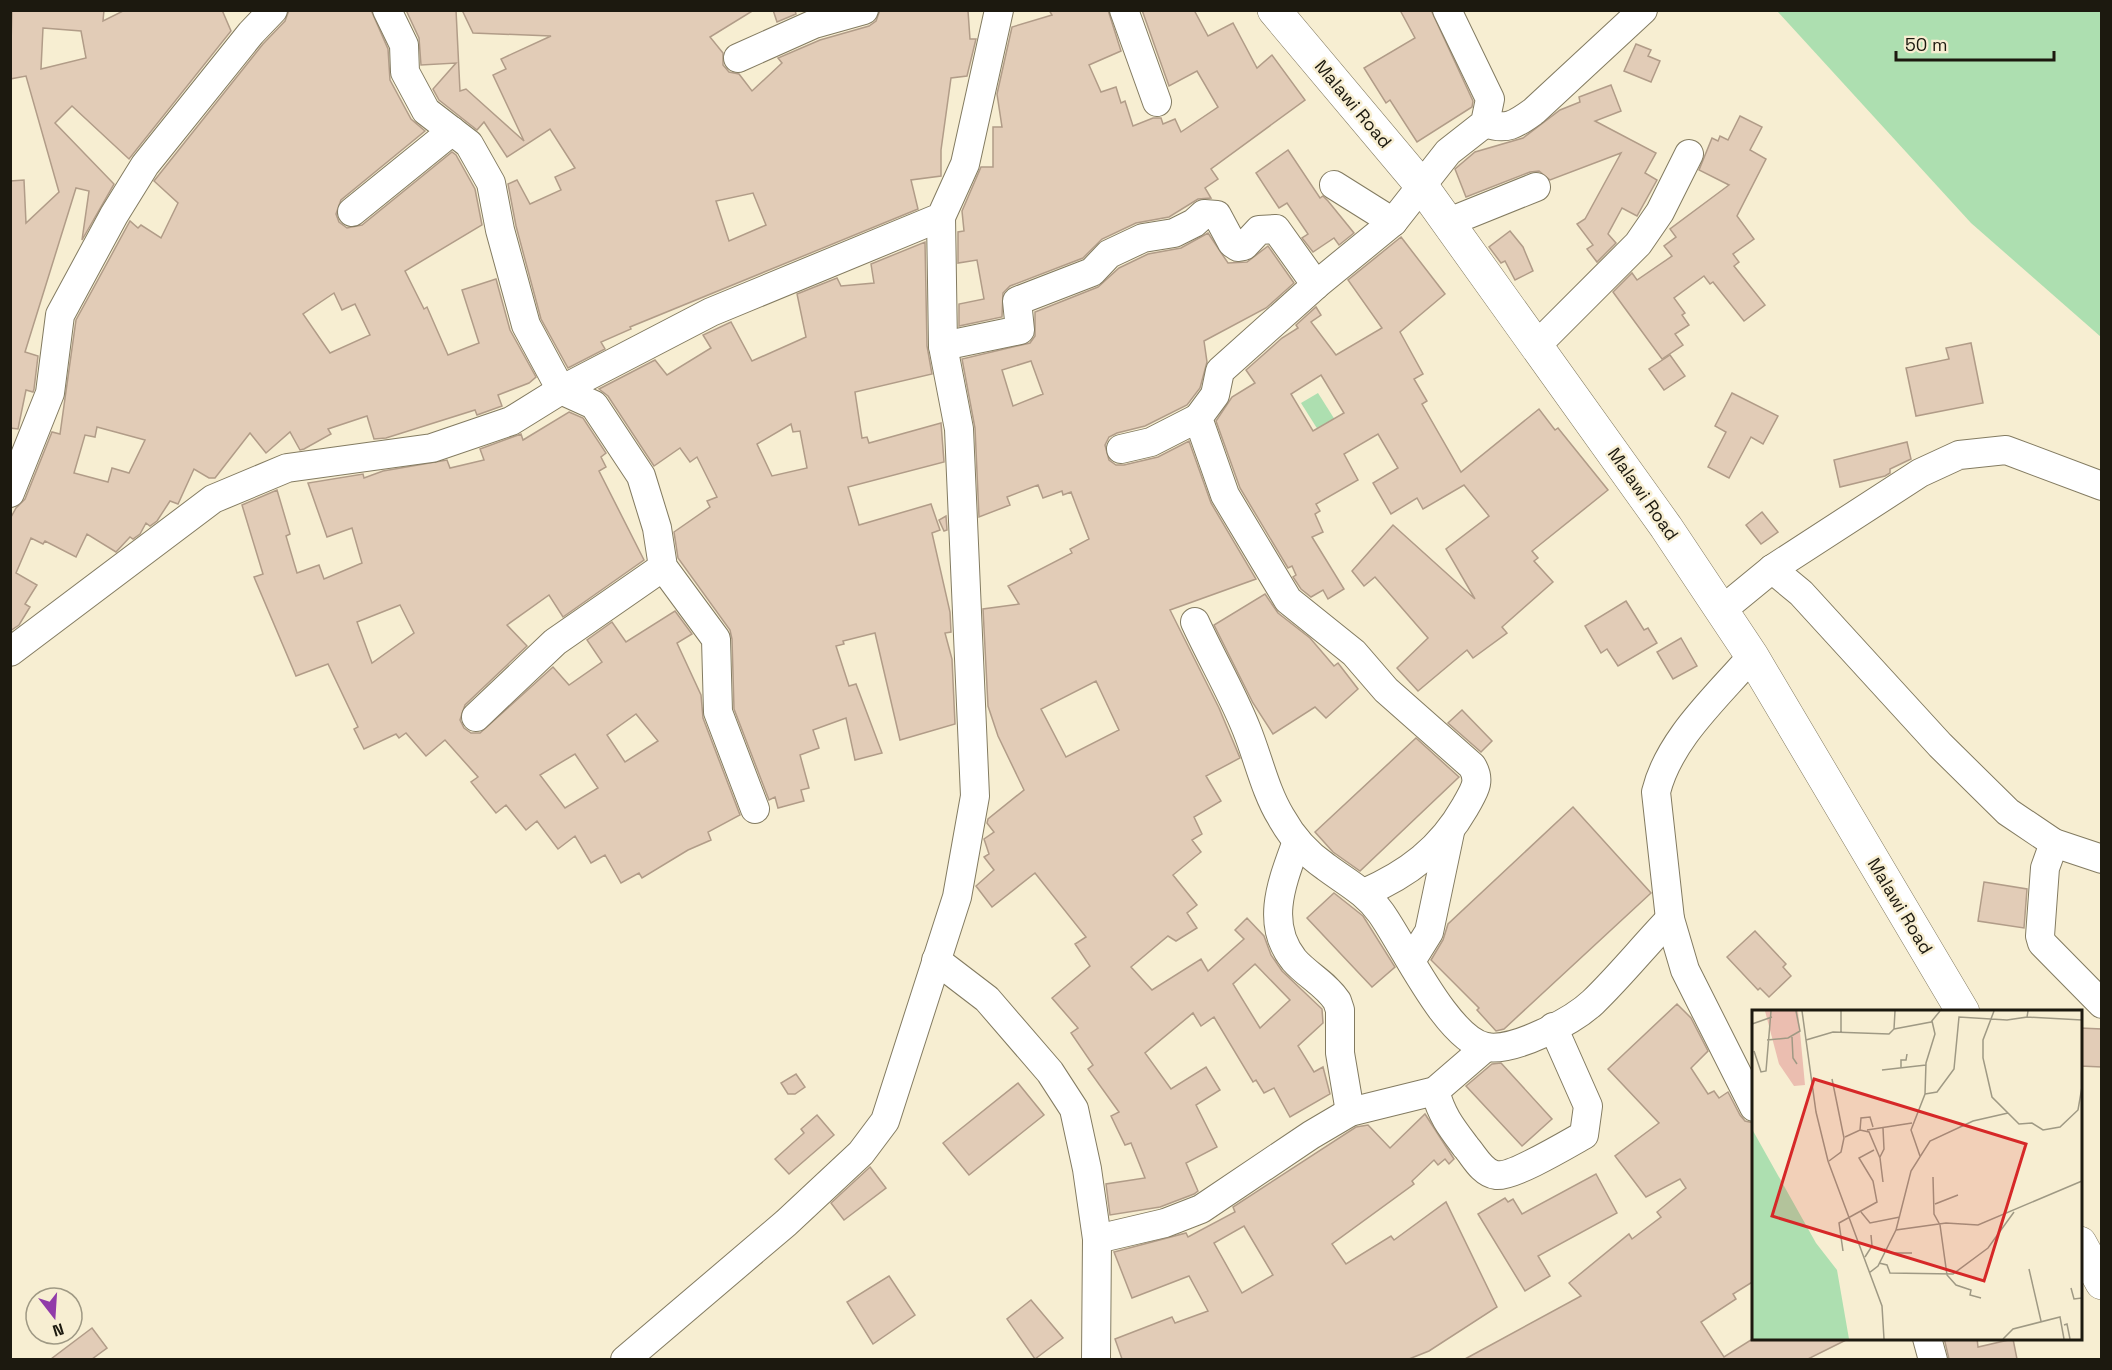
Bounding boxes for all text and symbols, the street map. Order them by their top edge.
scale bar [1896,24,2054,62]
text: 50 m [1905,33,1947,56]
street label: Malawi Road [1310,55,1397,152]
street label: Malawi Road [1603,443,1684,545]
street label: Malawi Road [1863,853,1938,958]
inset map [1752,1010,2082,1340]
north arrow [24,1286,84,1346]
text: N [50,1318,66,1341]

